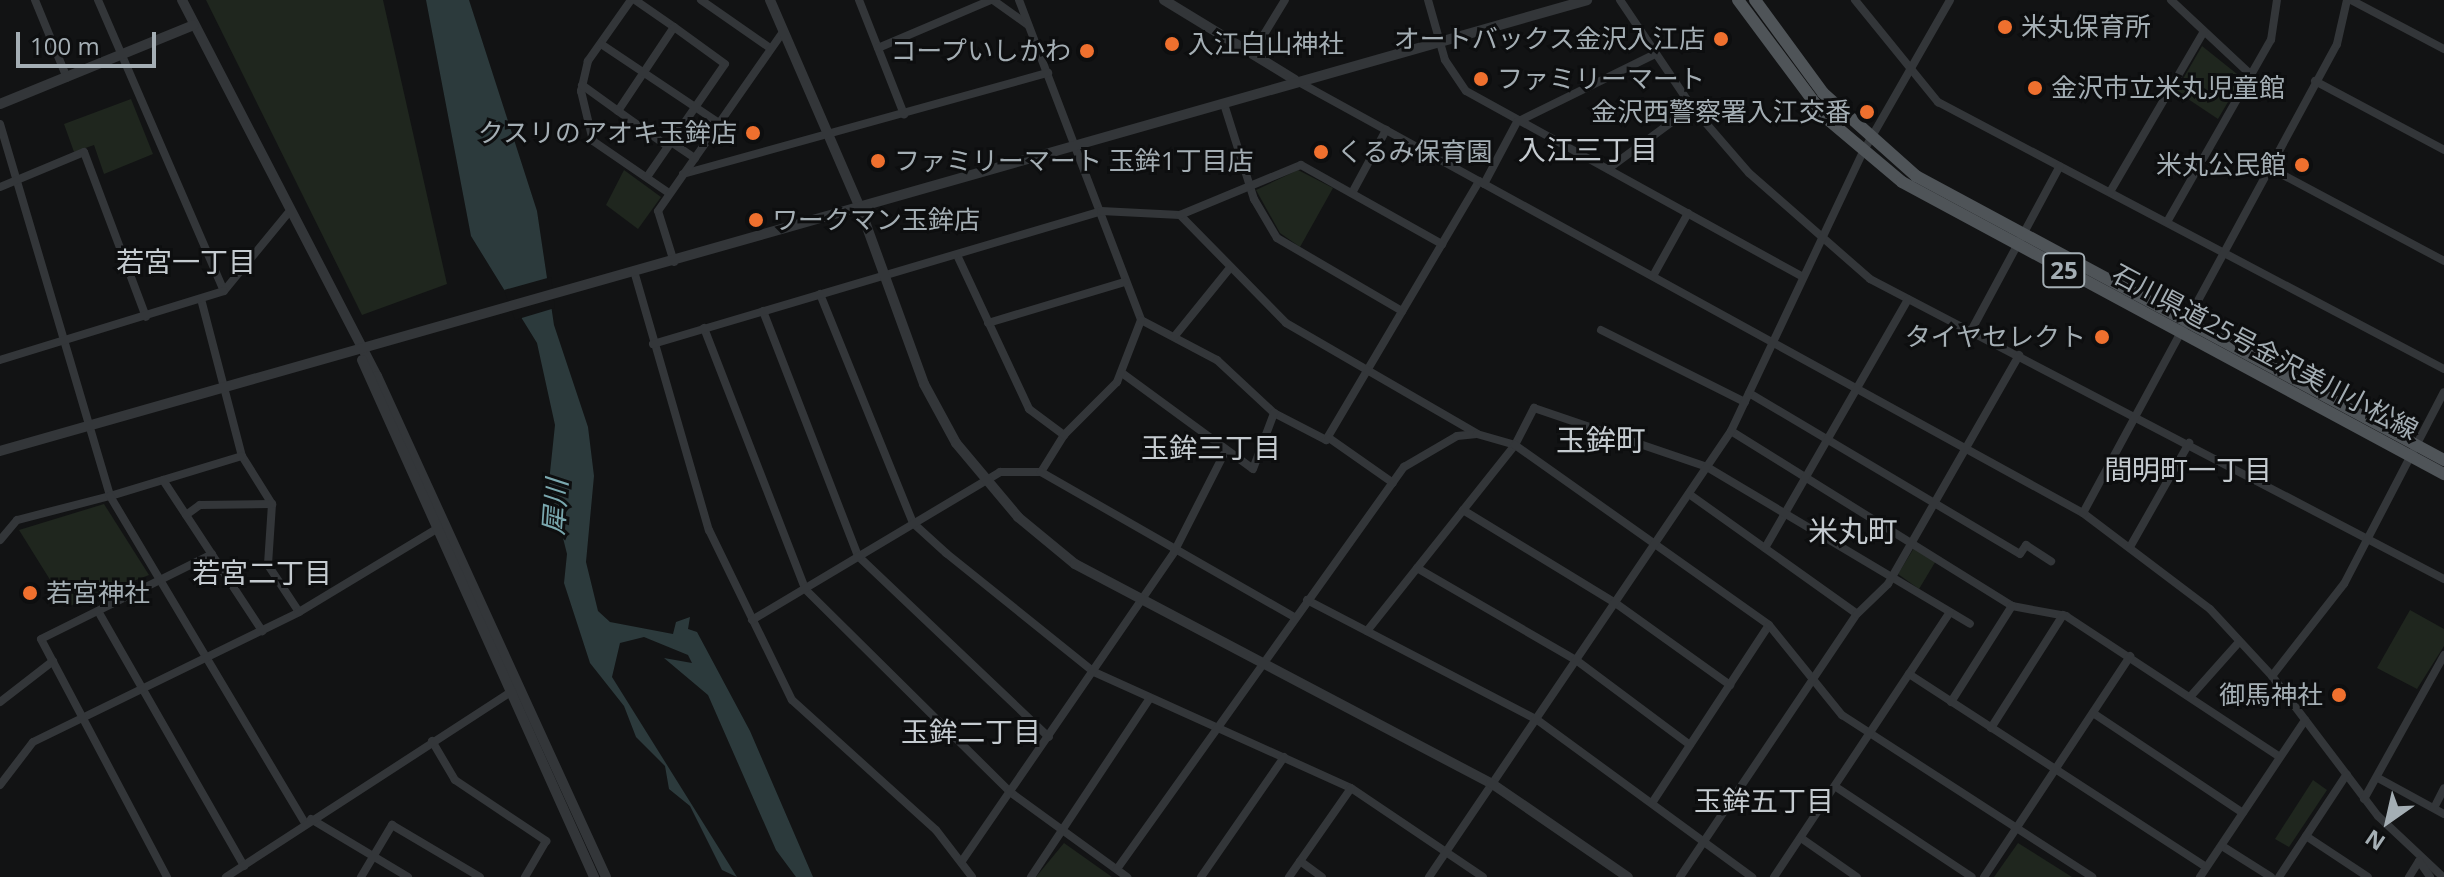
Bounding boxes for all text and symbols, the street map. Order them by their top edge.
place label: 米丸保育所 [2021,11,2151,43]
scale bar [20,16,160,66]
marker: 米丸保育所 [1996,18,2014,36]
place label: オートバックス金沢入江店 [1393,23,1705,55]
place label: 入江白山神社 [1188,28,1344,60]
text: 100 m [30,29,100,62]
marker: オートバックス金沢入江店 [1712,30,1730,48]
place label: コープいしかわ [889,35,1071,67]
marker: 入江白山神社 [1163,35,1181,53]
marker: コープいしかわ [1078,42,1096,60]
place label: ファミリーマート [1497,63,1705,95]
marker: ファミリーマート [1472,70,1490,88]
place label: 金沢市立米丸児童館 [2051,72,2285,104]
marker: 金沢市立米丸児童館 [2026,79,2044,97]
place label: 金沢西警察署入江交番 [1591,96,1851,128]
marker: 金沢西警察署入江交番 [1858,103,1876,121]
place label: クスリのアオキ玉鉾店 [477,117,737,149]
marker: クスリのアオキ玉鉾店 [744,124,762,142]
district label: 入江三丁目 [1518,132,1658,166]
place label: くるみ保育園 [1337,136,1493,168]
marker: くるみ保育園 [1312,143,1330,161]
place label: ファミリーマート 玉鉾1丁目店 [894,145,1254,177]
place label: 米丸公民館 [2156,149,2286,181]
marker: ファミリーマート 玉鉾1丁目店 [869,152,887,170]
marker: 米丸公民館 [2293,156,2311,174]
place label: ワークマン玉鉾店 [772,204,980,236]
marker: ワークマン玉鉾店 [747,211,765,229]
district label: 若宮一丁目 [116,244,256,278]
road number: 25 [2042,250,2086,290]
street label: 石川県道25号金沢美川小松線 [2107,258,2423,446]
place label: タイヤセレクト [1904,321,2086,353]
marker: タイヤセレクト [2093,328,2111,346]
district label: 玉鉾町 [1556,422,1646,458]
district label: 玉鉾三丁目 [1141,430,1281,464]
district label: 間明町一丁目 [2104,452,2272,486]
water label: 犀川 [535,478,573,536]
district label: 米丸町 [1808,513,1898,549]
district label: 若宮二丁目 [192,555,332,589]
place label: 若宮神社 [46,577,150,609]
marker: 若宮神社 [21,584,39,602]
place label: 御馬神社 [2219,679,2323,711]
marker: 御馬神社 [2330,686,2348,704]
district label: 玉鉾二丁目 [901,714,1041,748]
north arrow [2348,781,2428,861]
district label: 玉鉾五丁目 [1694,783,1834,817]
text: N [2359,823,2390,858]

